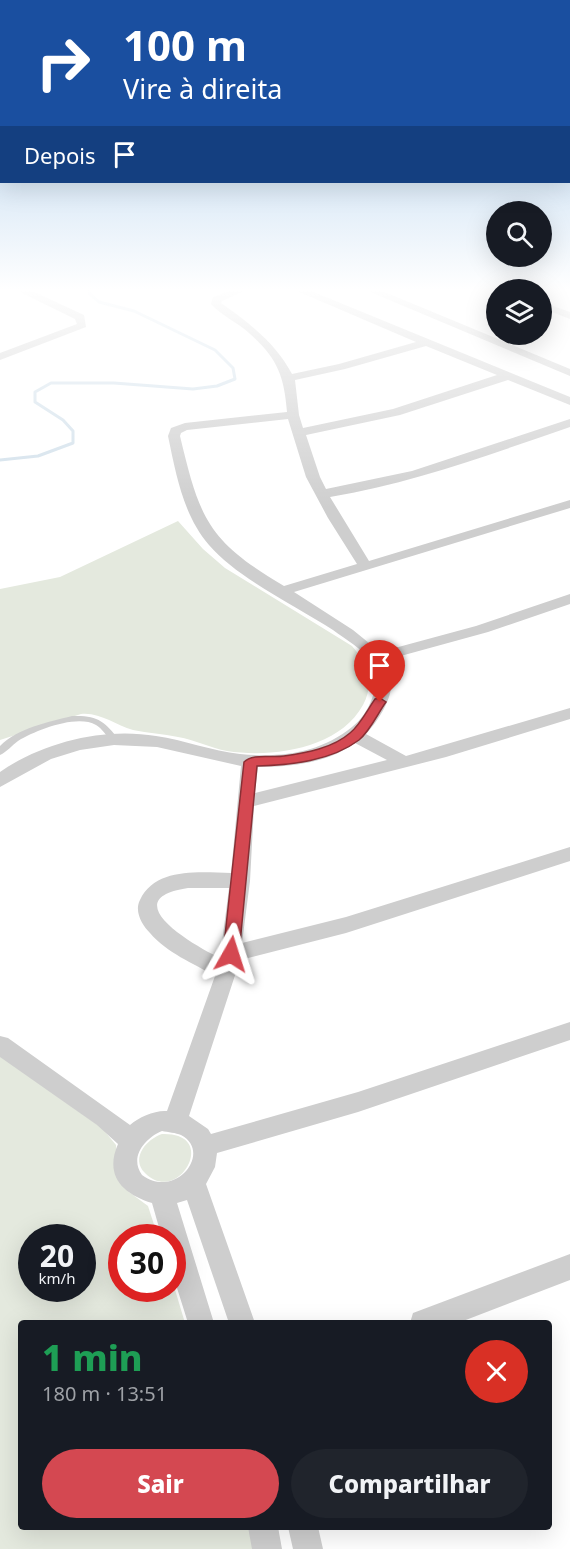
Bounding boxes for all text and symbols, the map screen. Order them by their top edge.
text: 100 m [123,16,247,73]
icon: right [24,24,102,102]
text: Vire à direita [123,70,282,107]
icon: arrive [108,138,141,171]
text: Depois [24,140,96,170]
map controls [486,201,552,345]
button: search [486,201,552,267]
button: layers [486,279,552,345]
pin [354,640,405,702]
icon: arrive [363,649,396,682]
position arrow [199,922,263,986]
speed limit sign: 30 [108,1224,186,1302]
text: 20 [40,1235,74,1276]
text: km/h [39,1268,75,1288]
text: 1 min [42,1333,143,1382]
button: close [465,1340,528,1403]
text: 180 m · 13:51 [42,1380,167,1407]
button: Sair [42,1449,279,1518]
button: Compartilhar [291,1449,528,1518]

